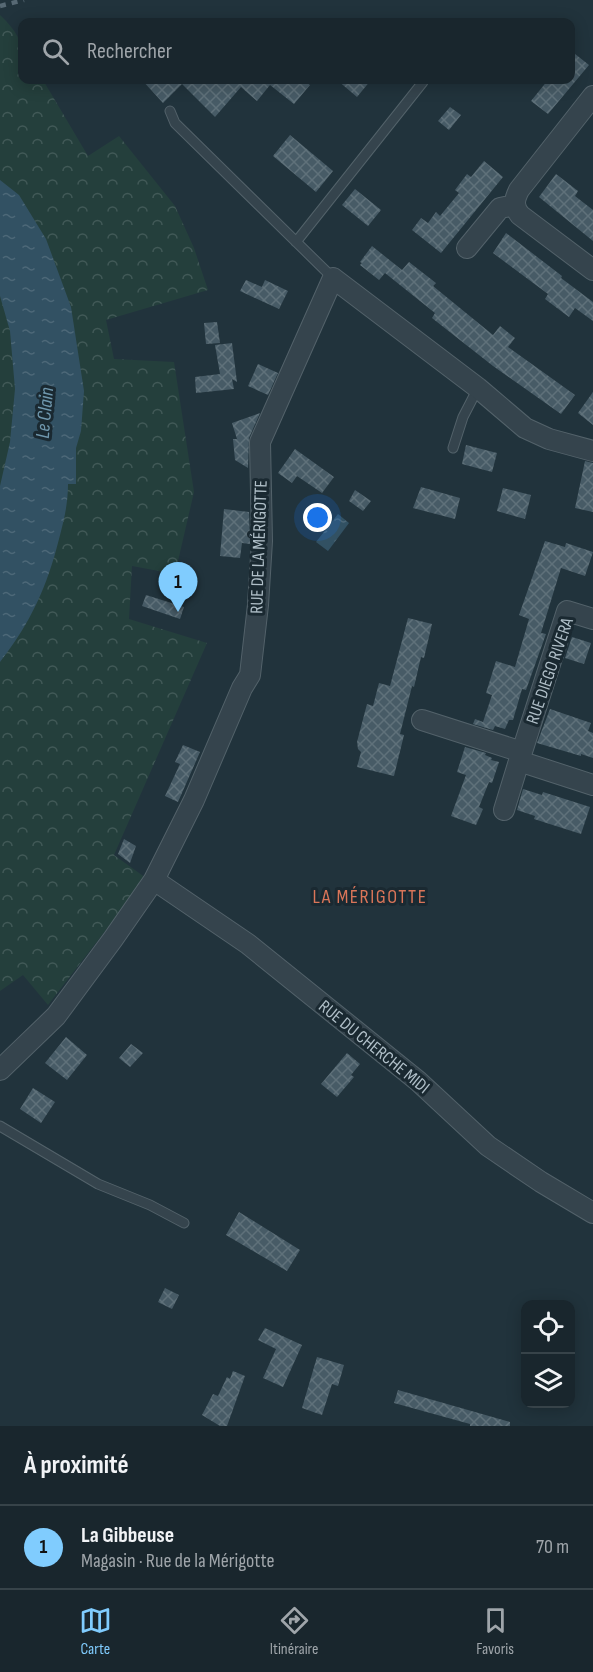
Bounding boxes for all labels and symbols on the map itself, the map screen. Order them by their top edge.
water label: Le Clain [31,386,59,440]
street label: RUE DE LA MÉRIGOTTE [246,480,272,614]
your location [303,503,332,532]
pin: 1 [158,562,198,612]
street label: RUE DIEGO RIVERA [522,615,578,727]
district label: LA MÉRIGOTTE [313,885,427,909]
street label: RUE DU CHERCHE MIDI [314,996,434,1098]

